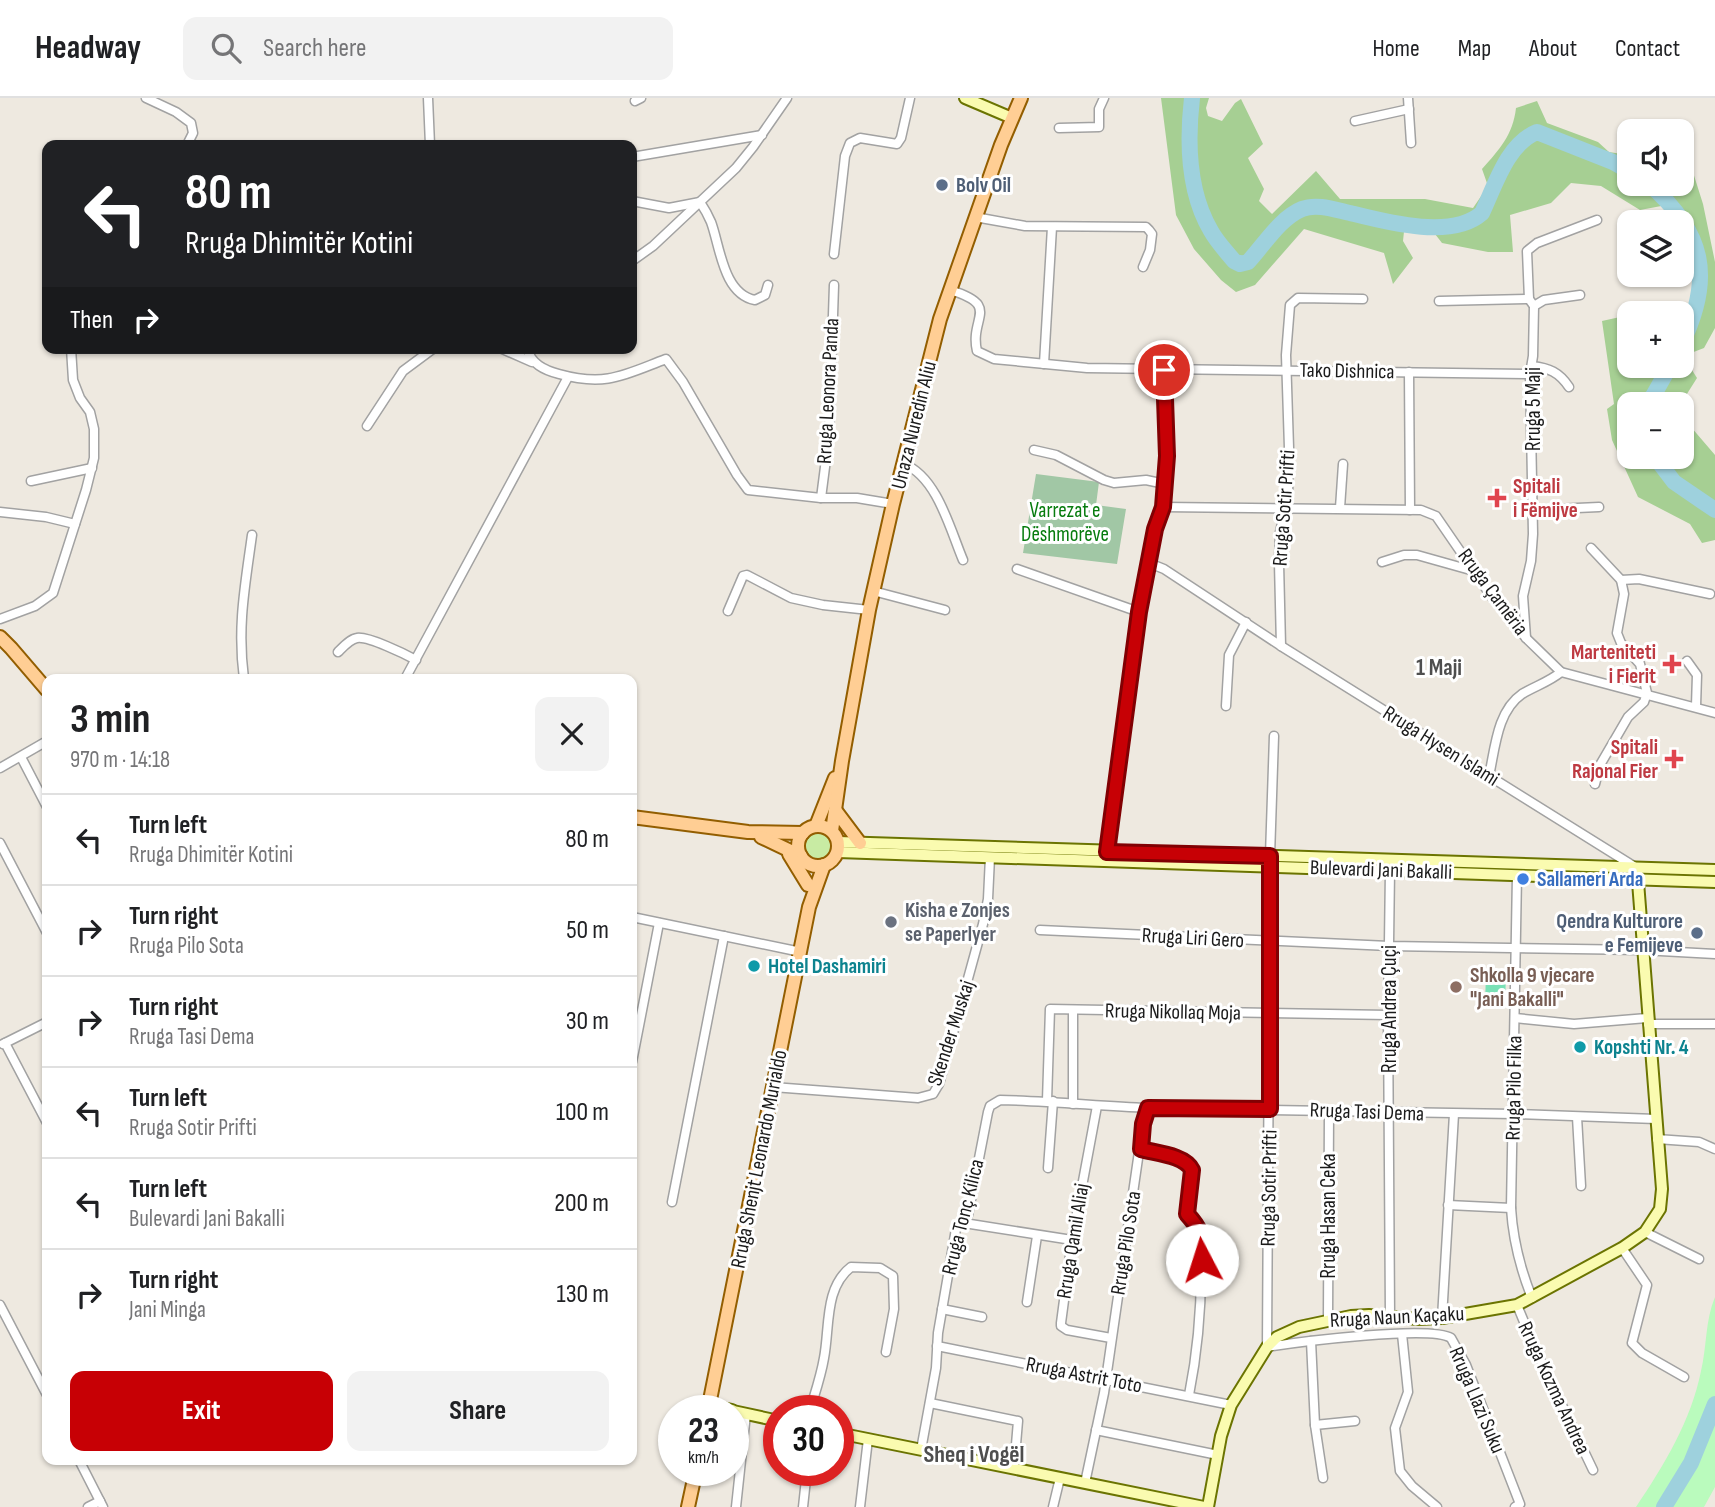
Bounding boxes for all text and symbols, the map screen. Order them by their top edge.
search box [183,17,673,80]
text: Headway [35,28,141,68]
icon: search [207,29,245,67]
text: Search here [263,33,366,64]
text: Home [1372,34,1420,63]
text: Map [1458,34,1491,63]
text: About [1529,34,1577,63]
text: Contact [1615,34,1680,63]
map controls [1617,119,1694,469]
button: sound [1617,119,1694,196]
text: 80 m [185,164,272,223]
icon: left [70,168,161,259]
place label: Bolv Oil [956,173,1011,198]
marker: Bolv Oil [934,177,950,193]
button: layers [1617,210,1694,287]
text: Rruga Dhimitër Kotini [185,224,413,263]
icon: right [127,301,165,339]
button: + [1617,301,1694,378]
text: Then [70,305,113,336]
street label: Rruga Leonora Panda [812,317,844,465]
pin [1134,340,1194,400]
icon: arrive [1145,351,1183,389]
street label: Unaza Nuredin Aliu [886,358,942,492]
street label: Tako Dishnica [1299,358,1395,384]
street label: Rruga 5 Maji [1521,367,1546,451]
button: − [1617,392,1694,469]
street label: Rruga Sotir Prifti [1267,449,1301,567]
place label: Spitali i Fëmijve [1513,474,1578,523]
marker: Spitali i Fëmijve [1487,488,1507,508]
park label: Varrezat e Dëshmorëve [1021,498,1109,547]
street label: Rruga Çamëria [1452,544,1534,640]
place label: Marteniteti i Fierit [1571,640,1656,689]
district label: 1 Maji [1416,654,1462,682]
marker: Marteniteti i Fierit [1662,654,1682,674]
text: 3 min [70,694,150,745]
button: close [535,697,609,771]
street label: Rruga Hysen Islami [1378,700,1504,792]
place label: Spitali Rajonal Fier [1572,735,1659,784]
text: 970 m · 14:18 [70,746,170,774]
marker: Spitali Rajonal Fier [1664,749,1684,769]
text: Turn left [129,810,207,841]
icon: left [70,821,108,859]
text: 80 m [565,824,609,855]
text: Rruga Dhimitër Kotini [129,841,293,869]
street label: Bulevardi Jani Bakalli [1309,855,1453,885]
place label: Sallameri Arda [1537,867,1643,892]
marker: Sallameri Arda [1515,871,1531,887]
place label: Kisha e Zonjes se Paperlyer [905,898,1010,947]
text: Turn right [129,901,218,932]
place label: Qendra Kulturore e Femijeve [1556,909,1683,958]
icon: right [70,912,108,950]
marker: Kisha e Zonjes se Paperlyer [883,914,899,930]
text: 50 m [566,915,609,946]
street label: Rruga Liri Gero [1141,923,1245,953]
marker: Qendra Kulturore e Femijeve [1689,925,1705,941]
text: Rruga Pilo Sota [129,932,244,960]
street label: Rruga Andrea Çuçi [1377,945,1402,1073]
place label: Hotel Dashamiri [768,954,886,979]
marker: Hotel Dashamiri [746,958,762,974]
place label: Shkolla 9 vjecare "Jani Bakalli" [1470,963,1595,1012]
street label: Skender Muskaj [922,977,980,1089]
marker: Shkolla 9 vjecare "Jani Bakalli" [1448,979,1464,995]
text: Turn right [129,992,218,1023]
street label: Rruga Nikollaq Moja [1105,998,1241,1026]
icon: right [70,1003,108,1041]
text: 30 m [566,1006,609,1037]
text: Rruga Tasi Dema [129,1023,254,1051]
street label: Rruga Pilo Filka [1501,1035,1527,1141]
place label: Kopshti Nr. 4 [1594,1035,1689,1060]
marker: Kopshti Nr. 4 [1572,1039,1588,1055]
street label: Rruga Shenjt Leonardo Murialdo [726,1048,792,1270]
text: Turn left [129,1083,207,1114]
icon: left [70,1094,108,1132]
text: 100 m [556,1097,609,1128]
street label: Rruga Tasi Dema [1309,1098,1425,1126]
text: Rruga Sotir Prifti [129,1114,257,1142]
street label: Rruga Sotir Prifti [1255,1130,1283,1246]
street label: Rruga Hasan Ceka [1316,1153,1341,1279]
street label: Rruga Tonç Kilica [937,1156,989,1278]
text: Turn left [129,1174,207,1205]
street label: Rruga Qamil Aliaj [1052,1182,1094,1300]
icon: left [70,1185,108,1223]
text: 200 m [554,1188,609,1219]
street label: Rruga Pilo Sota [1105,1189,1147,1297]
text: Bulevardi Jani Bakalli [129,1205,285,1233]
position arrow [1165,1223,1239,1297]
text: Turn right [129,1265,218,1296]
icon: right [70,1276,108,1314]
text: 130 m [557,1279,609,1310]
text: Jani Minga [129,1296,206,1324]
street label: Rruga Naun Kaçaku [1329,1301,1465,1333]
street label: Rruga Kozma Andrea [1512,1318,1596,1458]
street label: Rruga Llazi Suku [1443,1343,1511,1457]
street label: Rruga Astrit Toto [1024,1352,1144,1398]
button: Exit [70,1371,333,1451]
button: Share [347,1371,609,1451]
speed limit sign: 30 [763,1395,854,1486]
text: 23 [688,1410,719,1453]
district label: Sheq i Vogël [924,1440,1024,1469]
text: km/h [688,1447,719,1468]

